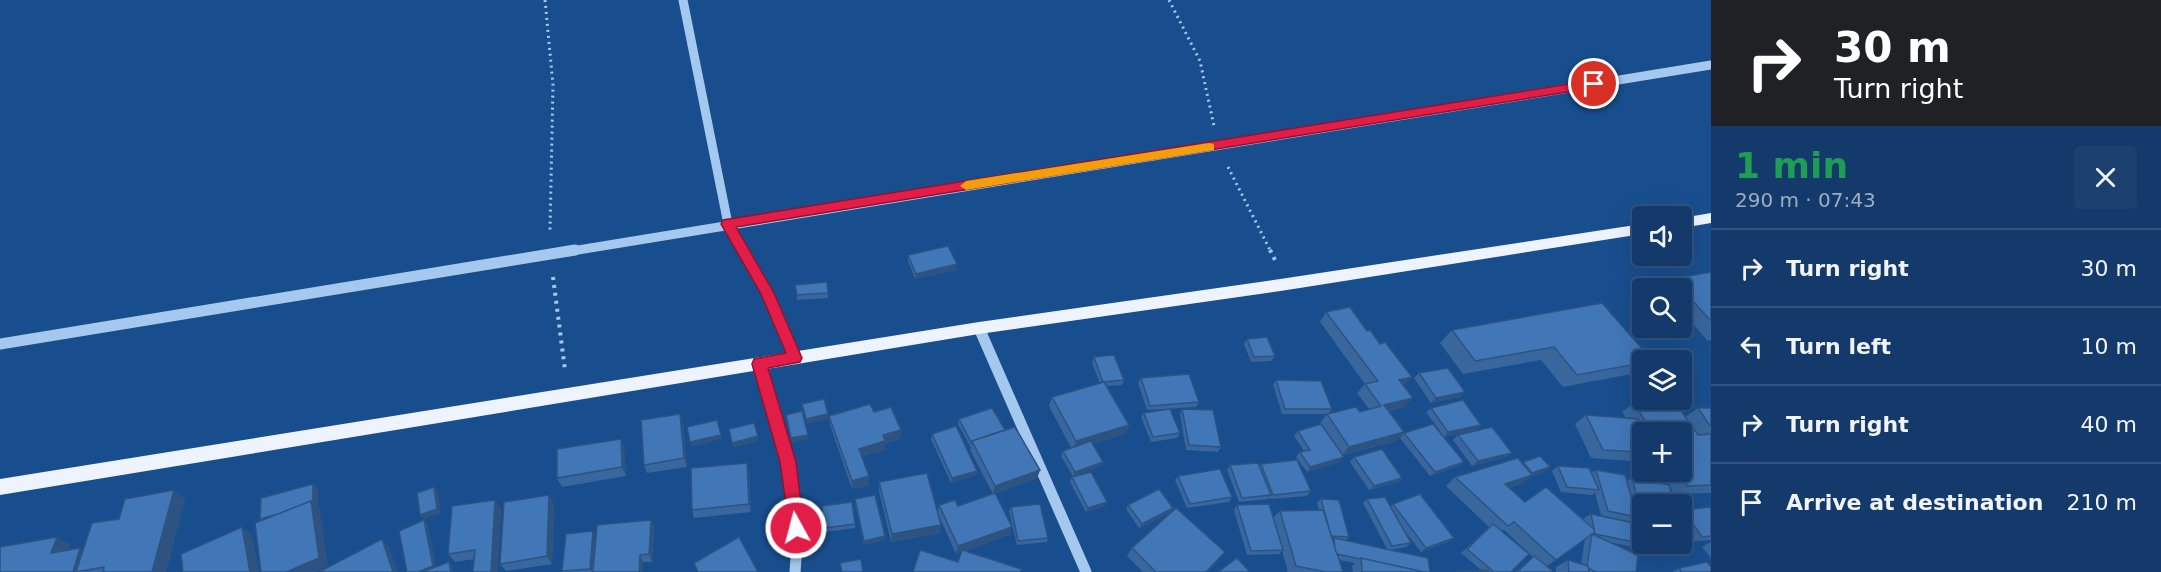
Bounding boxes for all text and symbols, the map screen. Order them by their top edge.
text: 30 m [1834,23,1951,72]
icon: right [1735,24,1813,102]
pin [1568,58,1619,109]
icon: arrive [1577,67,1610,100]
text: Turn right [1834,73,1963,104]
text: 1 min [1735,145,1848,186]
button: close [2074,146,2137,209]
text: 290 m · 07:43 [1735,188,1876,212]
map controls [1632,206,1692,554]
button: sound [1632,206,1692,266]
icon: right [1735,252,1768,285]
text: Turn right [1786,256,1909,281]
text: 30 m [2081,256,2137,281]
button: search [1632,278,1692,338]
icon: left [1735,330,1768,363]
text: Turn left [1786,334,1891,359]
text: 10 m [2081,334,2137,359]
button: layers [1632,350,1692,410]
icon: right [1735,408,1768,441]
text: Turn right [1786,412,1909,437]
text: 40 m [2081,412,2137,437]
button: + [1632,422,1692,482]
icon: arrive [1735,486,1768,519]
text: Arrive at destination [1786,490,2043,515]
text: 210 m [2067,490,2137,515]
button: − [1632,494,1692,554]
position arrow [764,496,828,560]

